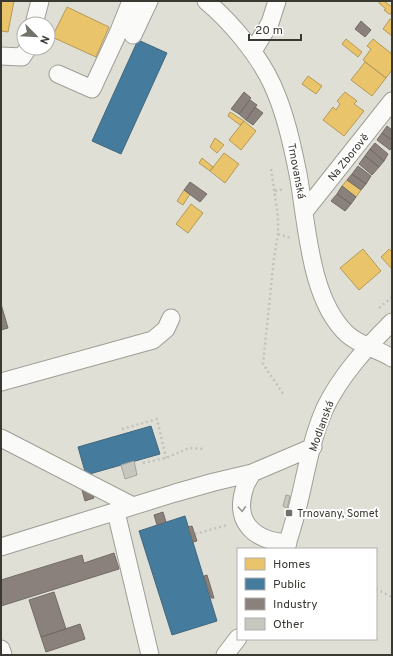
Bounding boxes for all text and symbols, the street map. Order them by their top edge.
north arrow [16,16,56,56]
scale bar [249,16,301,42]
text: 20 m [255,23,283,39]
text: N [36,33,52,46]
street label: Na Zborově [325,131,372,184]
street label: Trnovanská [284,142,308,200]
street label: Modlanská [306,399,338,454]
one-way arrow [238,505,247,512]
place label: Trnovany, Somet [297,507,379,521]
marker: Trnovany, Somet [284,508,294,518]
legend [237,548,377,640]
text: Homes [273,557,310,573]
text: Public [273,577,306,593]
text: Industry [273,597,318,613]
text: Other [273,617,305,633]

